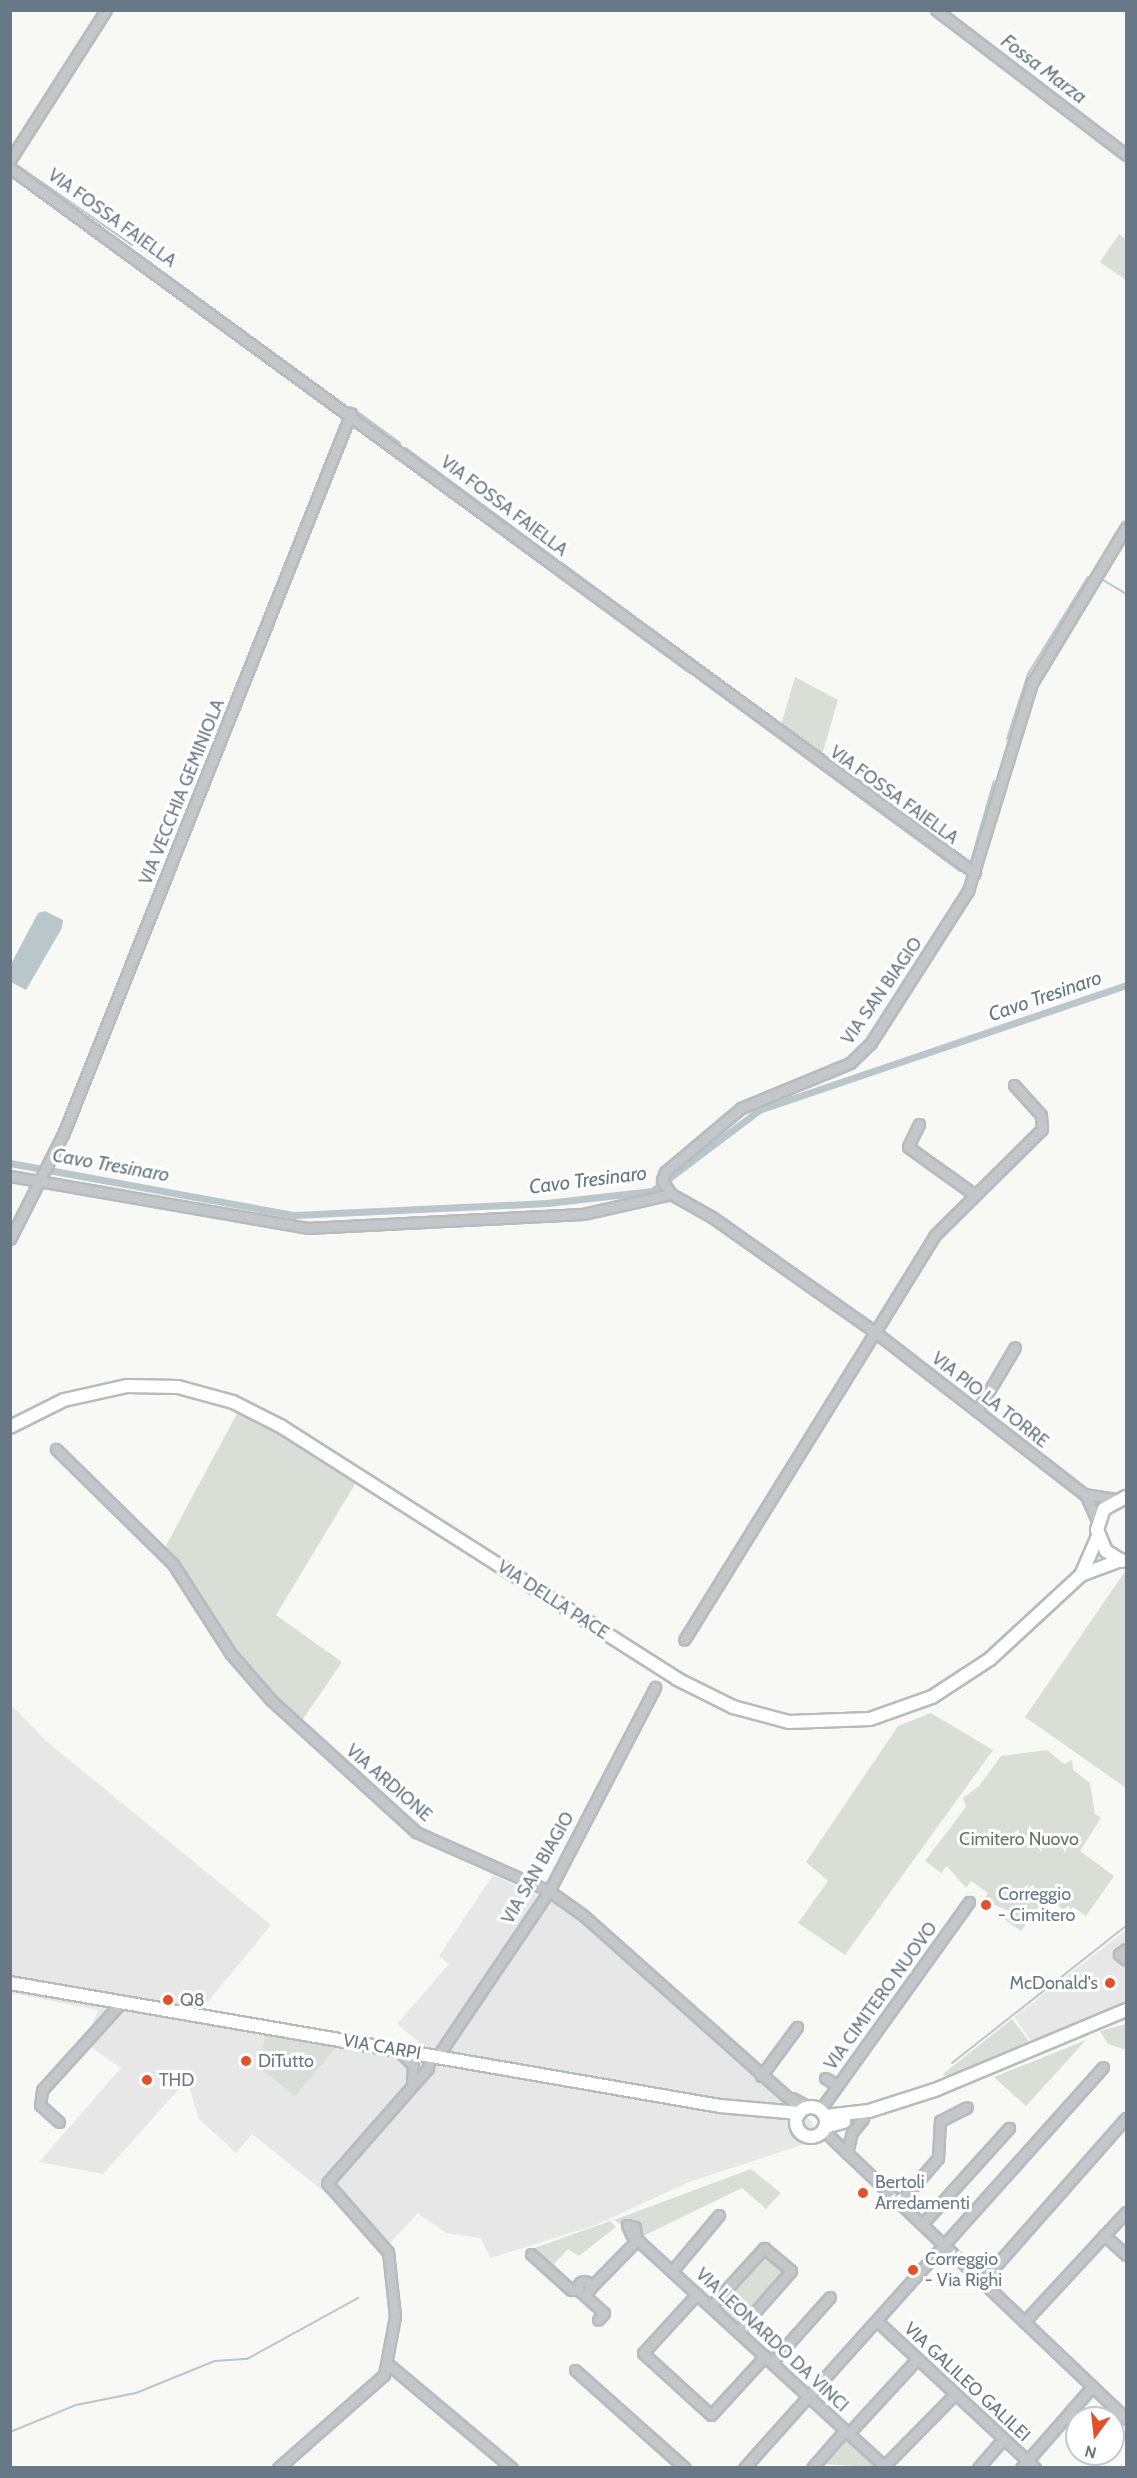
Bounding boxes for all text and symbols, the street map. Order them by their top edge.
water label: Fossa Marza [996,29,1092,109]
street label: VIA FOSSA FAIELLA [44,164,180,272]
street label: VIA FOSSA FAIELLA [436,451,572,561]
street label: VIA VECCHIA GEMINIOLA [135,696,229,888]
street label: VIA FOSSA FAIELLA [826,741,962,849]
street label: VIA SAN BIAGIO [837,933,927,1049]
water label: Cavo Tresinaro [985,965,1105,1027]
water label: Cavo Tresinaro [51,1143,171,1187]
water label: Cavo Tresinaro [528,1161,648,1199]
street label: VIA PIO LA TORRE [927,1348,1053,1452]
street label: VIA DELLA PACE [493,1556,613,1644]
street label: VIA ARDIONE [342,1740,436,1826]
street label: VIA SAN BIAGIO [497,1808,579,1928]
park label: Cimitero Nuovo [959,1828,1079,1850]
place label: Correggio - Cimitero [998,1884,1075,1926]
marker: Correggio - Cimitero [979,1898,993,1912]
street label: VIA CIMITERO NUOVO [820,1918,942,2074]
place label: McDonald's [1010,1972,1098,1994]
marker: McDonald's [1103,1976,1117,1990]
place label: Q8 [180,1989,205,2011]
marker: Q8 [161,1993,175,2007]
street label: VIA CARPI [341,2030,423,2064]
place label: DiTutto [258,2050,314,2072]
marker: DiTutto [239,2054,253,2068]
place label: THD [159,2069,194,2091]
marker: THD [140,2073,154,2087]
place label: Bertoli Arredamenti [875,2172,970,2214]
marker: Bertoli Arredamenti [856,2186,870,2200]
place label: Correggio - Via Righi [925,2249,1002,2292]
marker: Correggio - Via Righi [906,2263,920,2277]
street label: VIA LEONARDO DA VINCI [691,2264,853,2416]
street label: VIA GALILEO GALILEI [899,2318,1035,2446]
north arrow [1065,2406,1125,2466]
text: N [1083,2441,1099,2463]

